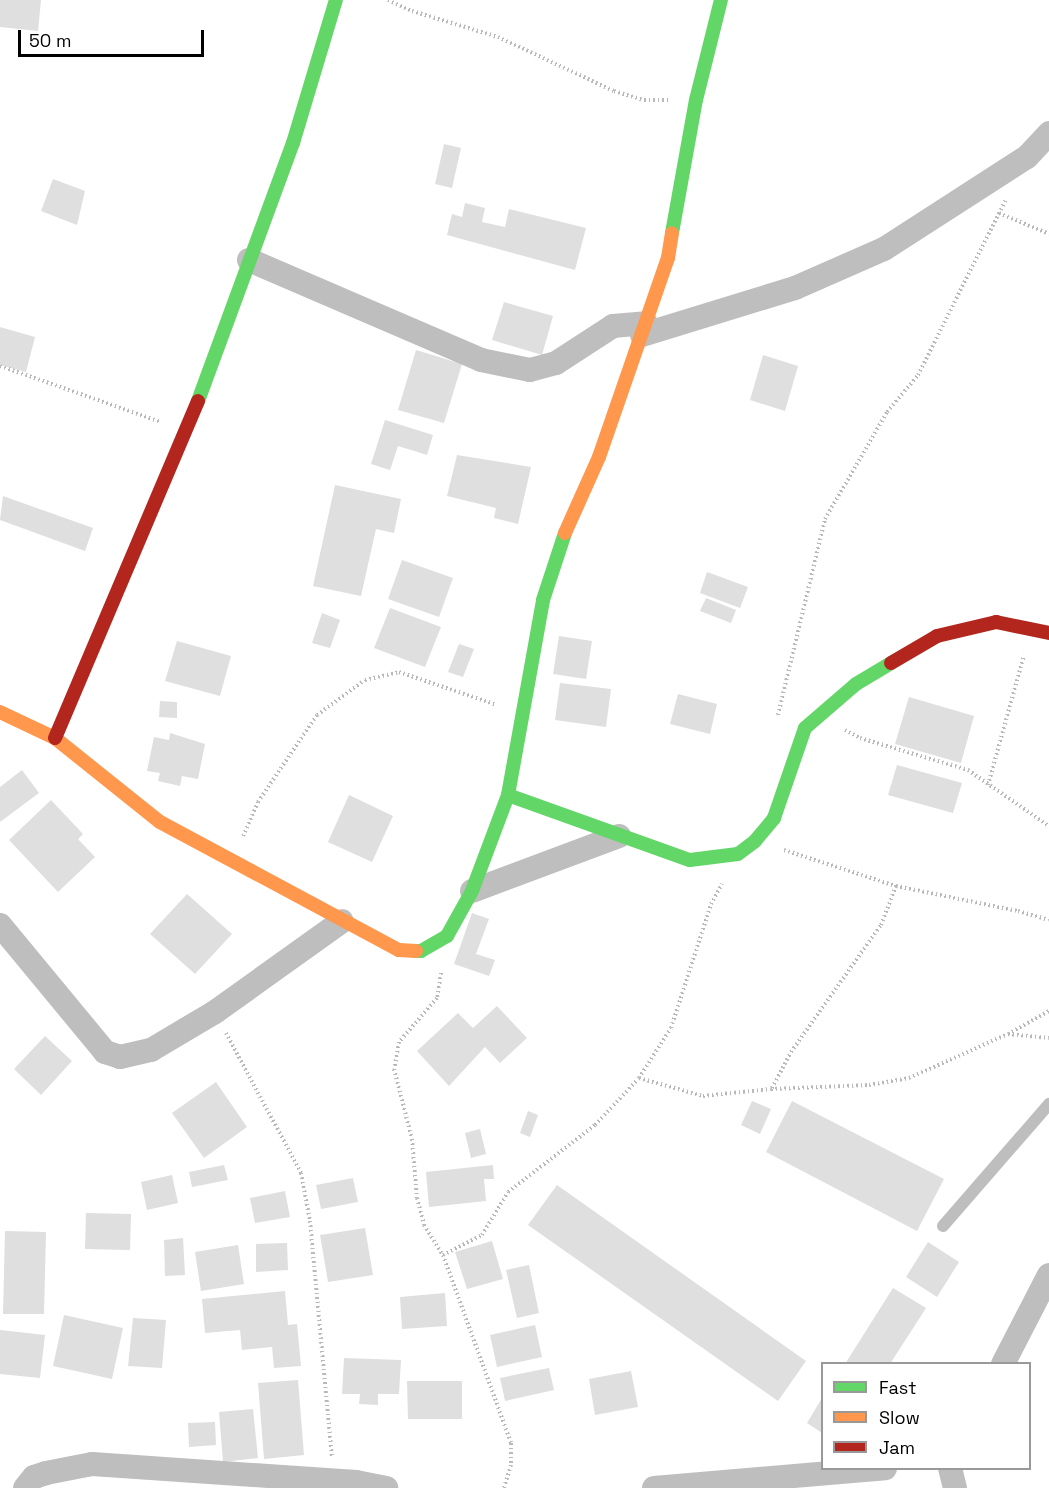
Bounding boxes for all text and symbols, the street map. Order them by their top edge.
scale bar [21,18,207,56]
text: 50 m [29,29,71,52]
legend [821,1362,1031,1470]
text: Fast [879,1376,916,1399]
text: Slow [879,1406,920,1429]
text: Jam [879,1436,915,1459]

